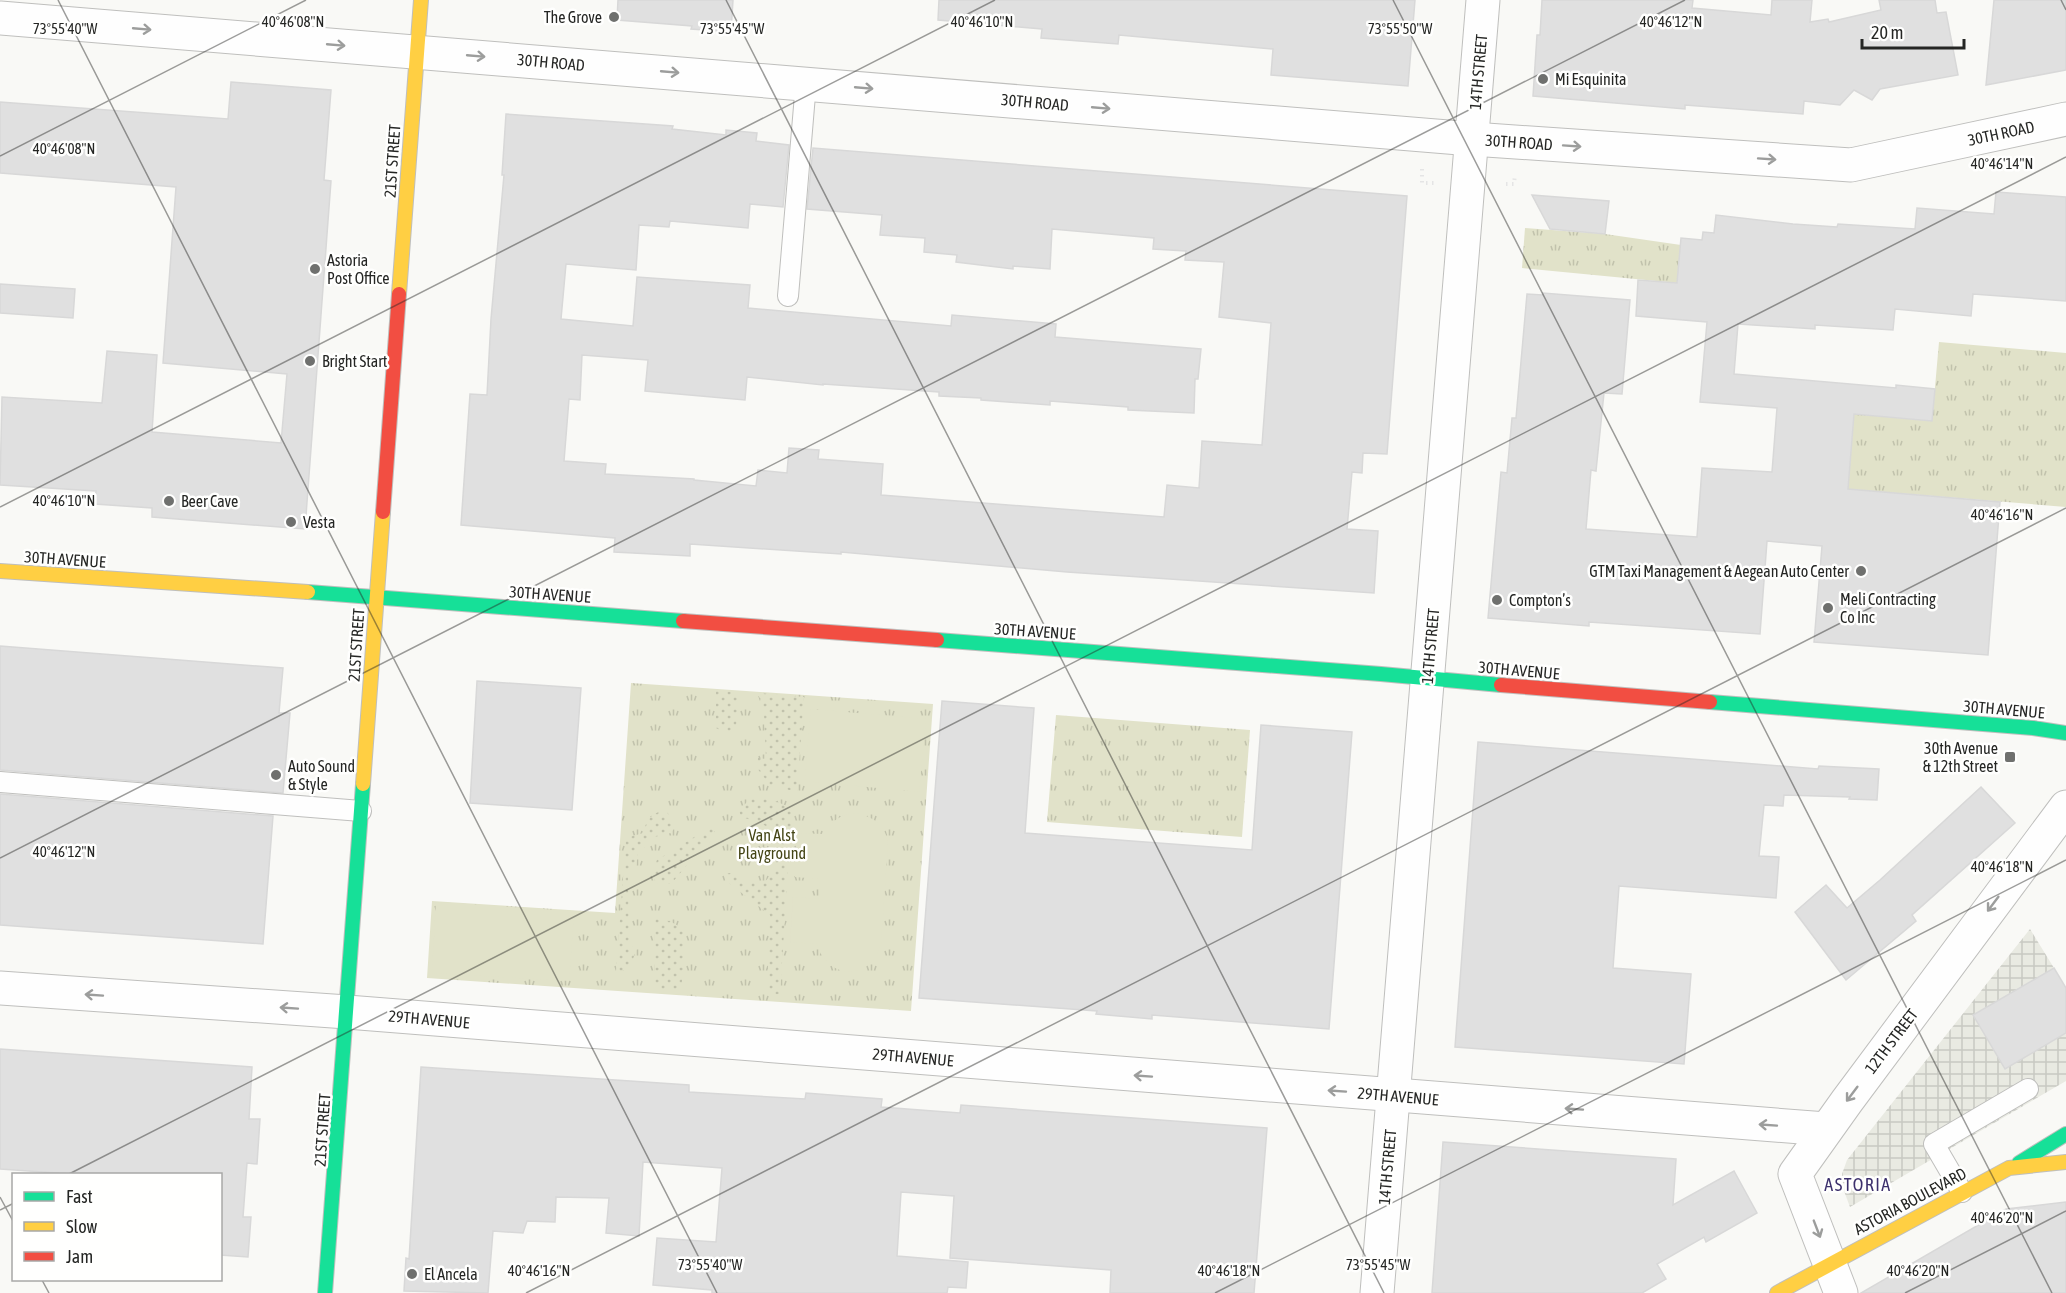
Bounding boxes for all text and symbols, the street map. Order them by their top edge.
place label: The Grove [544,8,602,26]
marker: The Grove [607,10,621,24]
scale bar [1862,12,1964,50]
text: 40°46'08"N [262,13,324,30]
text: 40°46'10"N [951,13,1013,30]
text: 40°46'12"N [1640,13,1702,30]
text: 73°55'40"W [33,20,97,37]
text: 73°55'45"W [700,20,764,37]
text: 73°55'50"W [1368,20,1432,37]
text: 20 m [1871,22,1903,43]
one-way arrow [132,24,152,35]
street label: 14TH STREET [1466,33,1490,111]
one-way arrow [326,40,346,51]
street label: 30TH ROAD [517,50,585,74]
one-way arrow [465,51,485,62]
one-way arrow [660,67,679,78]
place label: Mi Esquinita [1555,70,1627,89]
marker: Mi Esquinita [1536,72,1550,86]
one-way arrow [854,83,874,94]
street label: 30TH ROAD [1001,90,1069,114]
one-way arrow [1090,103,1110,114]
street label: 30TH ROAD [1966,117,2036,149]
street label: 21ST STREET [380,124,404,198]
street label: 30TH ROAD [1485,131,1553,153]
text: 40°46'08"N [33,140,95,157]
one-way arrow [1562,141,1582,152]
one-way arrow [1756,154,1776,165]
text: 40°46'14"N [1971,155,2033,172]
place label: Astoria Post Office [327,251,390,287]
marker: Astoria Post Office [308,262,322,276]
place label: Bright Start [322,352,388,371]
marker: Bright Start [303,354,317,368]
text: 40°46'10"N [33,492,95,509]
place label: Beer Cave [181,492,238,510]
marker: Beer Cave [162,494,176,508]
text: 40°46'16"N [1971,506,2033,523]
place label: Vesta [303,513,335,531]
marker: Vesta [284,515,298,529]
street label: 30TH AVENUE [24,547,106,571]
place label: GTM Taxi Management & Aegean Auto Center [1589,562,1849,581]
marker: GTM Taxi Management & Aegean Auto Center [1854,564,1868,578]
street label: 30TH AVENUE [509,582,591,606]
place label: Meli Contracting Co Inc [1840,590,1936,626]
place label: Compton’s [1509,591,1571,610]
marker: Compton’s [1490,593,1504,607]
marker: Meli Contracting Co Inc [1821,601,1835,615]
street label: 14TH STREET [1418,607,1442,685]
street label: 21ST STREET [344,608,368,682]
street label: 30TH AVENUE [994,619,1076,643]
street label: 30TH AVENUE [1478,657,1561,683]
street label: 30TH AVENUE [1963,696,2046,722]
place label: 30th Avenue & 12th Street [1923,739,1998,775]
marker: 30th Avenue & 12th Street [2003,750,2017,764]
place label: Auto Sound & Style [288,757,355,794]
marker: Auto Sound & Style [269,768,283,782]
park label: Van Alst Playground [738,826,806,863]
text: 40°46'12"N [33,843,95,860]
text: 40°46'18"N [1971,858,2033,875]
one-way arrow [1987,896,2000,912]
one-way arrow [85,989,105,1000]
one-way arrow [280,1003,299,1014]
street label: 12TH STREET [1861,1005,1921,1077]
street label: 29TH AVENUE [388,1006,471,1032]
street label: 29TH AVENUE [872,1044,955,1070]
one-way arrow [1134,1070,1154,1081]
street label: 29TH AVENUE [1357,1083,1440,1109]
one-way arrow [1328,1085,1348,1096]
one-way arrow [1845,1085,1858,1101]
street label: 21ST STREET [310,1093,334,1167]
one-way arrow [1564,1104,1584,1115]
one-way arrow [1759,1119,1779,1130]
street label: 14TH STREET [1375,1128,1399,1206]
street label: ASTORIA BOULEVARD [1851,1164,1969,1238]
legend [12,1173,222,1281]
district label: ASTORIA [1824,1174,1892,1195]
text: Fast [66,1186,93,1207]
text: 40°46'20"N [1971,1209,2033,1226]
text: Slow [66,1216,97,1237]
one-way arrow [1812,1219,1823,1237]
text: Jam [66,1246,93,1267]
text: 73°55'40"W [678,1256,742,1273]
text: 73°55'45"W [1346,1256,1410,1273]
text: 40°46'16"N [508,1262,570,1279]
text: 40°46'18"N [1198,1262,1260,1279]
text: 40°46'20"N [1887,1262,1949,1279]
place label: El Ancela [424,1265,478,1283]
marker: El Ancela [405,1267,419,1281]

